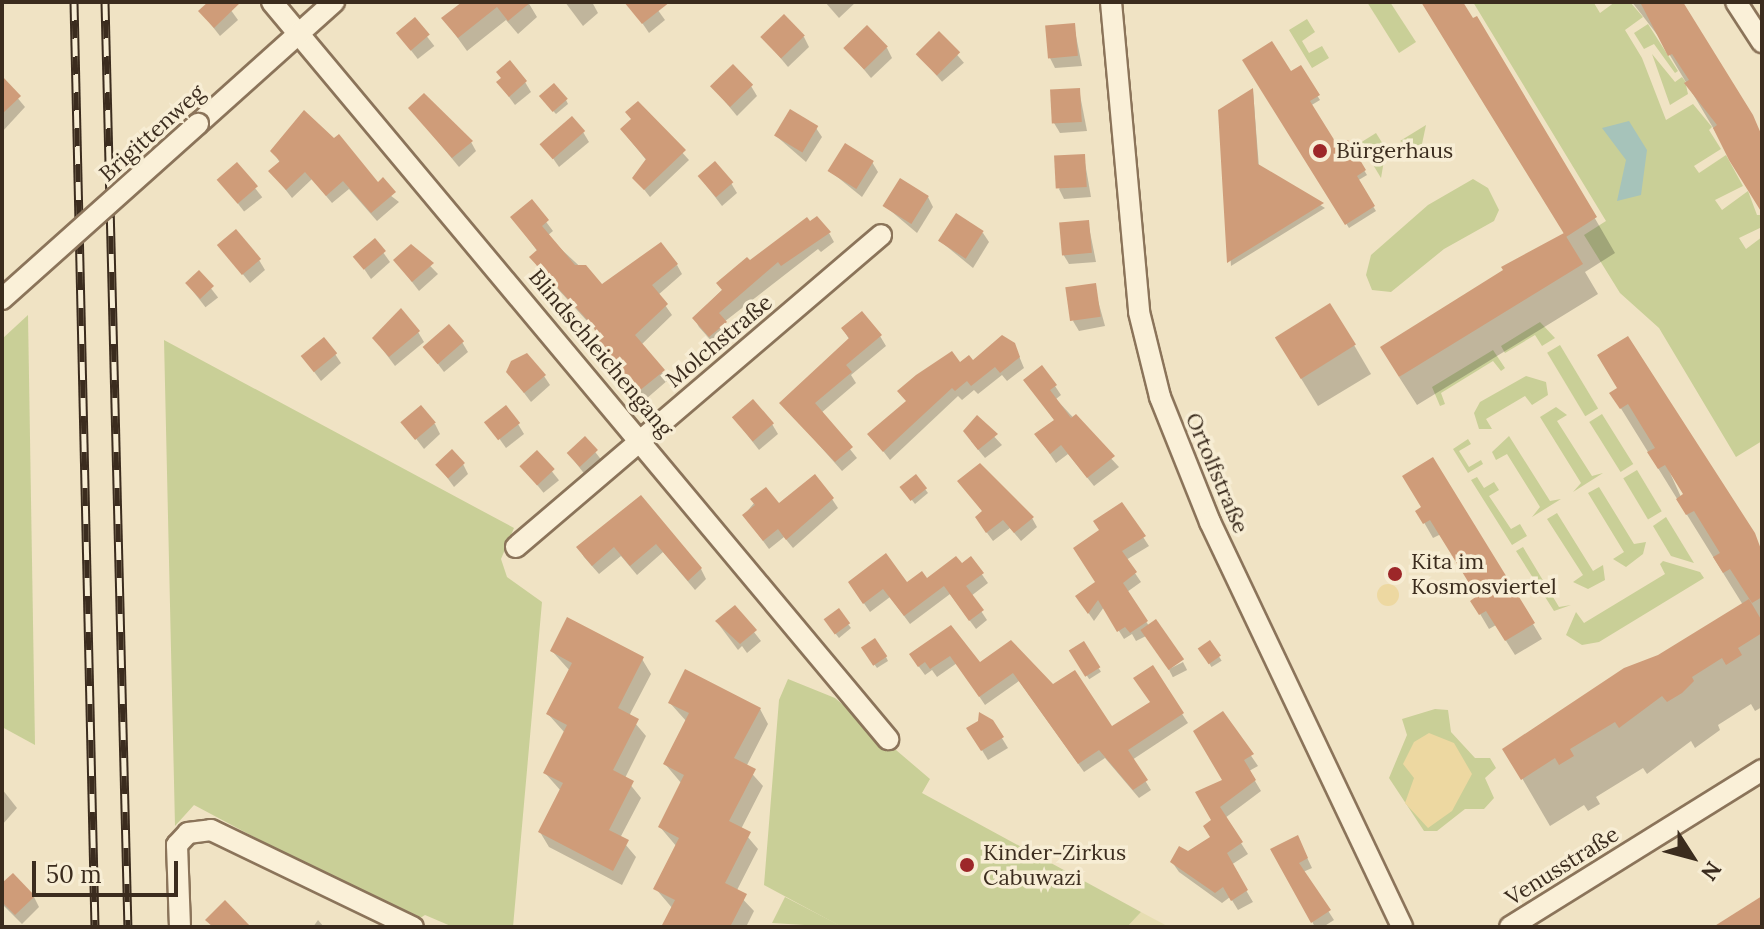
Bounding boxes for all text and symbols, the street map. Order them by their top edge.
street label: Brigittenweg [94,79,210,187]
place label: Bürgerhaus [1336,138,1453,164]
marker: Bürgerhaus [1311,142,1329,160]
street label: Blindschleichengang [523,264,679,442]
street label: Molchstraße [661,289,777,393]
street label: Ortolfstraße [1180,409,1254,537]
place label: Kita im Kosmosviertel [1411,548,1557,600]
marker: Kita im Kosmosviertel [1386,565,1404,583]
north arrow [1652,817,1732,897]
street label: Venusstraße [1501,821,1623,911]
place label: Kinder-Zirkus Cabuwazi [983,839,1126,890]
scale bar [36,845,182,895]
marker: Kinder-Zirkus Cabuwazi [958,856,976,874]
text: N [1695,856,1728,886]
text: 50 m [46,859,102,890]

